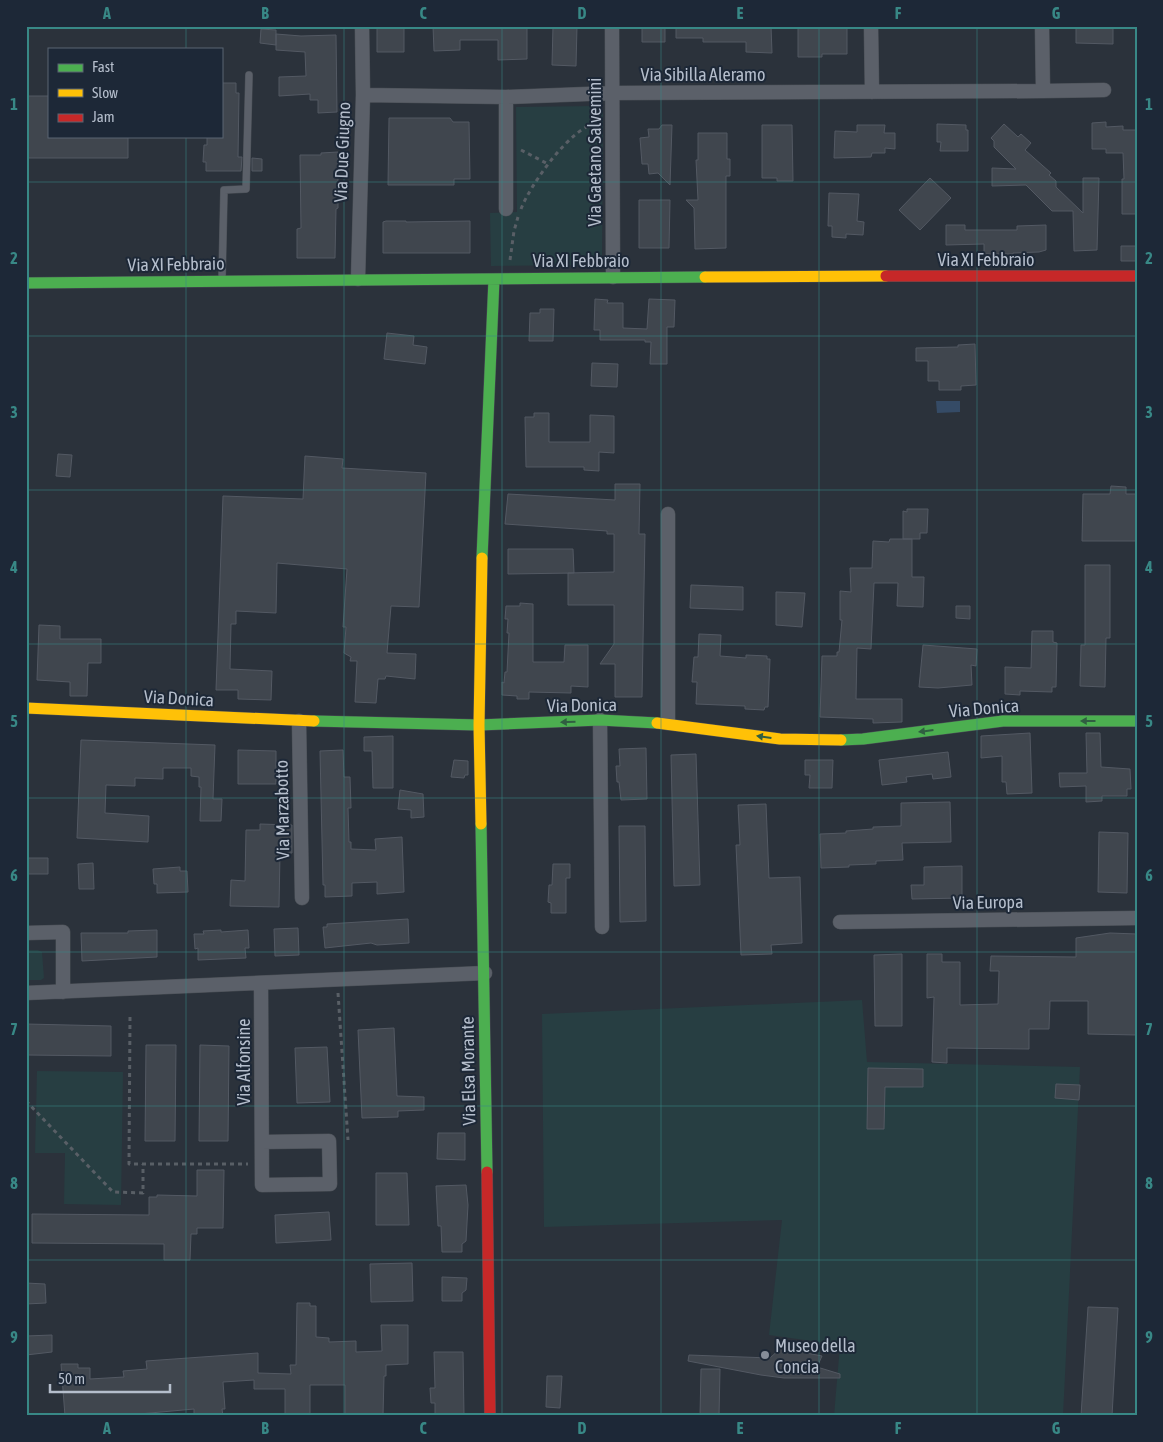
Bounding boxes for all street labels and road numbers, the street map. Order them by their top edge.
street label: Via Sibilla Aleramo [641,64,765,85]
street label: Via Gaetano Salvemini [584,78,605,227]
street label: Via Due Giugno [330,101,354,203]
street label: Via XI Febbraio [937,249,1035,270]
street label: Via XI Febbraio [532,250,630,271]
street label: Via XI Febbraio [127,253,225,275]
street label: Via Donica [143,686,215,710]
street label: Via Donica [547,694,617,716]
street label: Via Donica [948,694,1020,722]
street label: Via Marzabotto [271,760,293,860]
street label: Via Europa [952,891,1024,913]
street label: Via Elsa Morante [457,1016,479,1126]
street label: Via Alfonsine [233,1019,254,1105]

